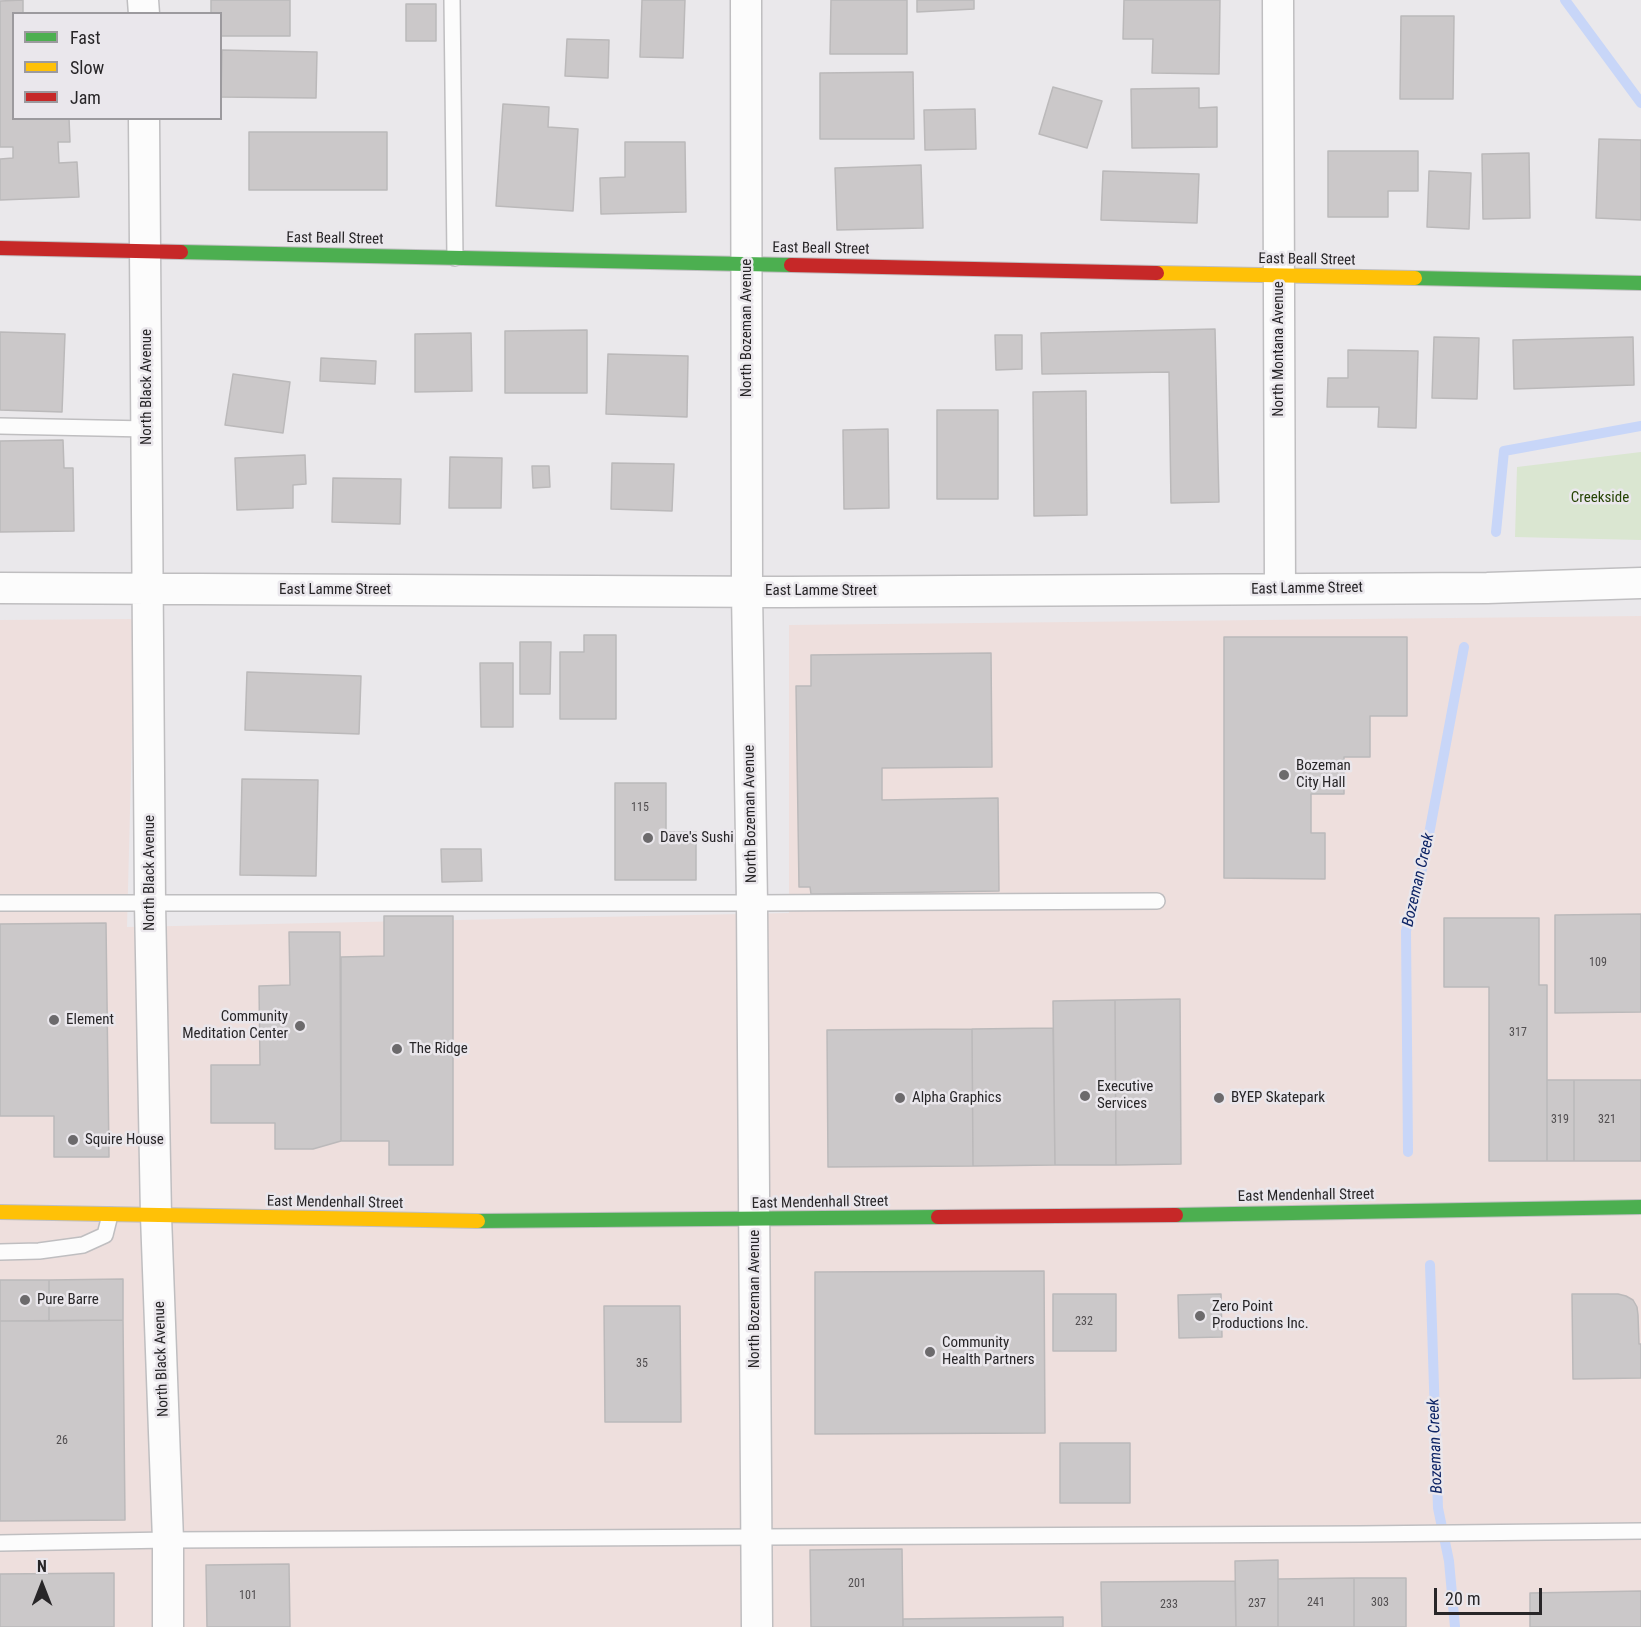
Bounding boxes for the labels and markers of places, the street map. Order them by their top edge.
place label: Bozeman City Hall [1296,757,1351,792]
marker: Bozeman City Hall [1277,768,1291,782]
place label: Dave's Sushi [660,829,734,847]
marker: Dave's Sushi [641,831,655,845]
place label: Community Meditation Center [182,1008,288,1043]
place label: Element [66,1011,114,1029]
marker: Element [47,1013,61,1027]
marker: Community Meditation Center [293,1019,307,1033]
place label: The Ridge [409,1040,468,1058]
marker: The Ridge [390,1042,404,1056]
place label: Executive Services [1097,1078,1153,1113]
place label: Alpha Graphics [912,1089,1002,1107]
marker: Executive Services [1078,1089,1092,1103]
place label: BYEP Skatepark [1231,1089,1325,1107]
marker: Alpha Graphics [893,1091,907,1105]
marker: BYEP Skatepark [1212,1091,1226,1105]
place label: Squire House [85,1131,164,1149]
marker: Squire House [66,1133,80,1147]
place label: Pure Barre [37,1291,99,1309]
marker: Pure Barre [18,1293,32,1307]
place label: Zero Point Productions Inc. [1212,1298,1309,1333]
marker: Zero Point Productions Inc. [1193,1309,1207,1323]
place label: Community Health Partners [942,1334,1035,1369]
marker: Community Health Partners [923,1345,937,1359]

